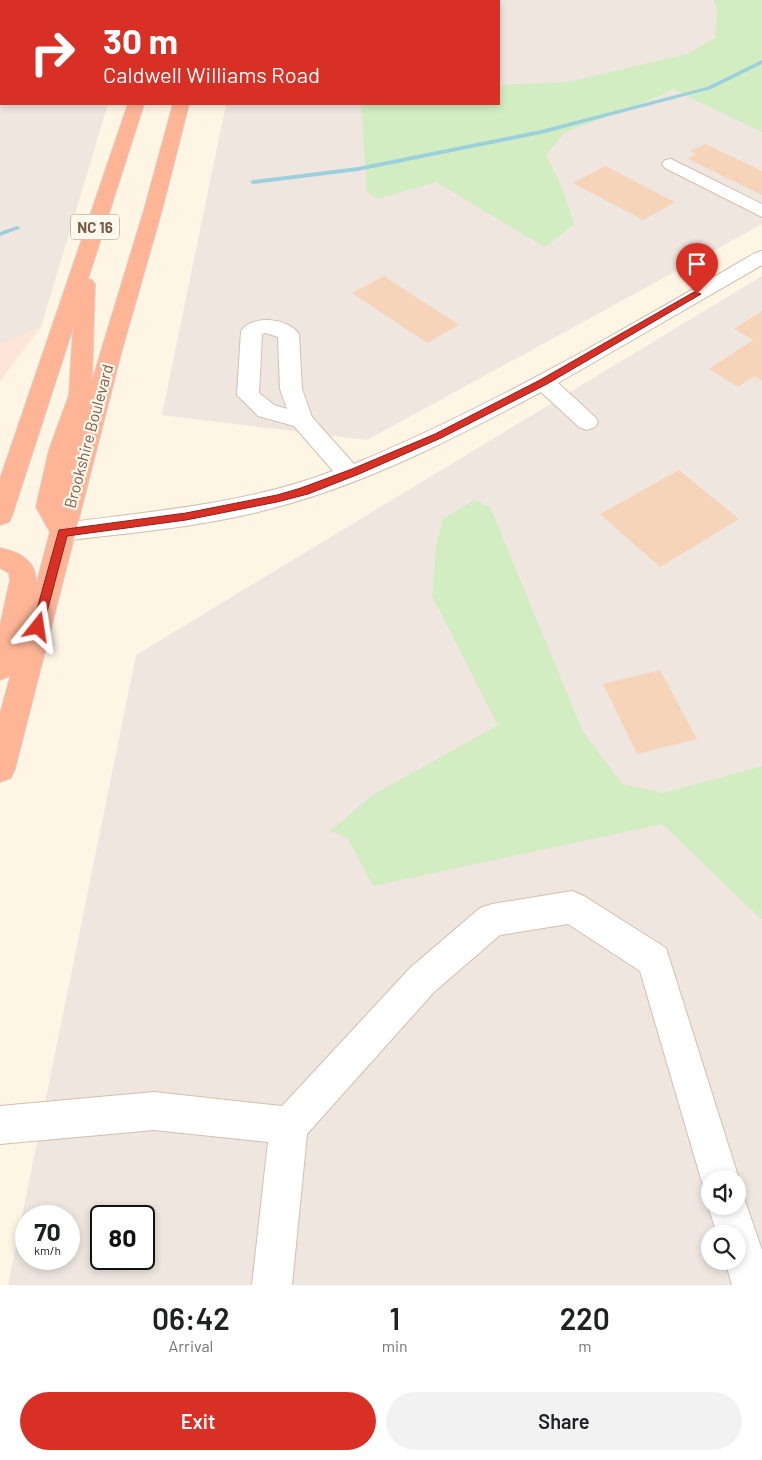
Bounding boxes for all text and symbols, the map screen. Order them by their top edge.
text: 30 m [103,19,178,61]
icon: right [20,20,85,85]
text: Caldwell Williams Road [103,61,320,87]
road number: NC 16 [71,214,119,240]
pin [676,243,718,294]
icon: arrive [683,250,711,278]
street label: Brookshire Boulevard [60,362,116,510]
position arrow [11,600,63,652]
map controls [701,1170,746,1270]
button: sound [701,1170,746,1215]
speed limit sign: 80 [90,1205,155,1270]
text: 70 [34,1216,61,1246]
button: search [701,1225,746,1270]
text: km/h [34,1243,61,1257]
text: 06:42 [152,1300,230,1336]
text: 1 [389,1300,400,1336]
text: 220 [560,1300,610,1336]
text: Arrival [169,1336,213,1355]
text: min [382,1336,408,1355]
text: m [578,1336,591,1355]
button: Exit [20,1392,376,1450]
button: Share [386,1392,742,1450]

